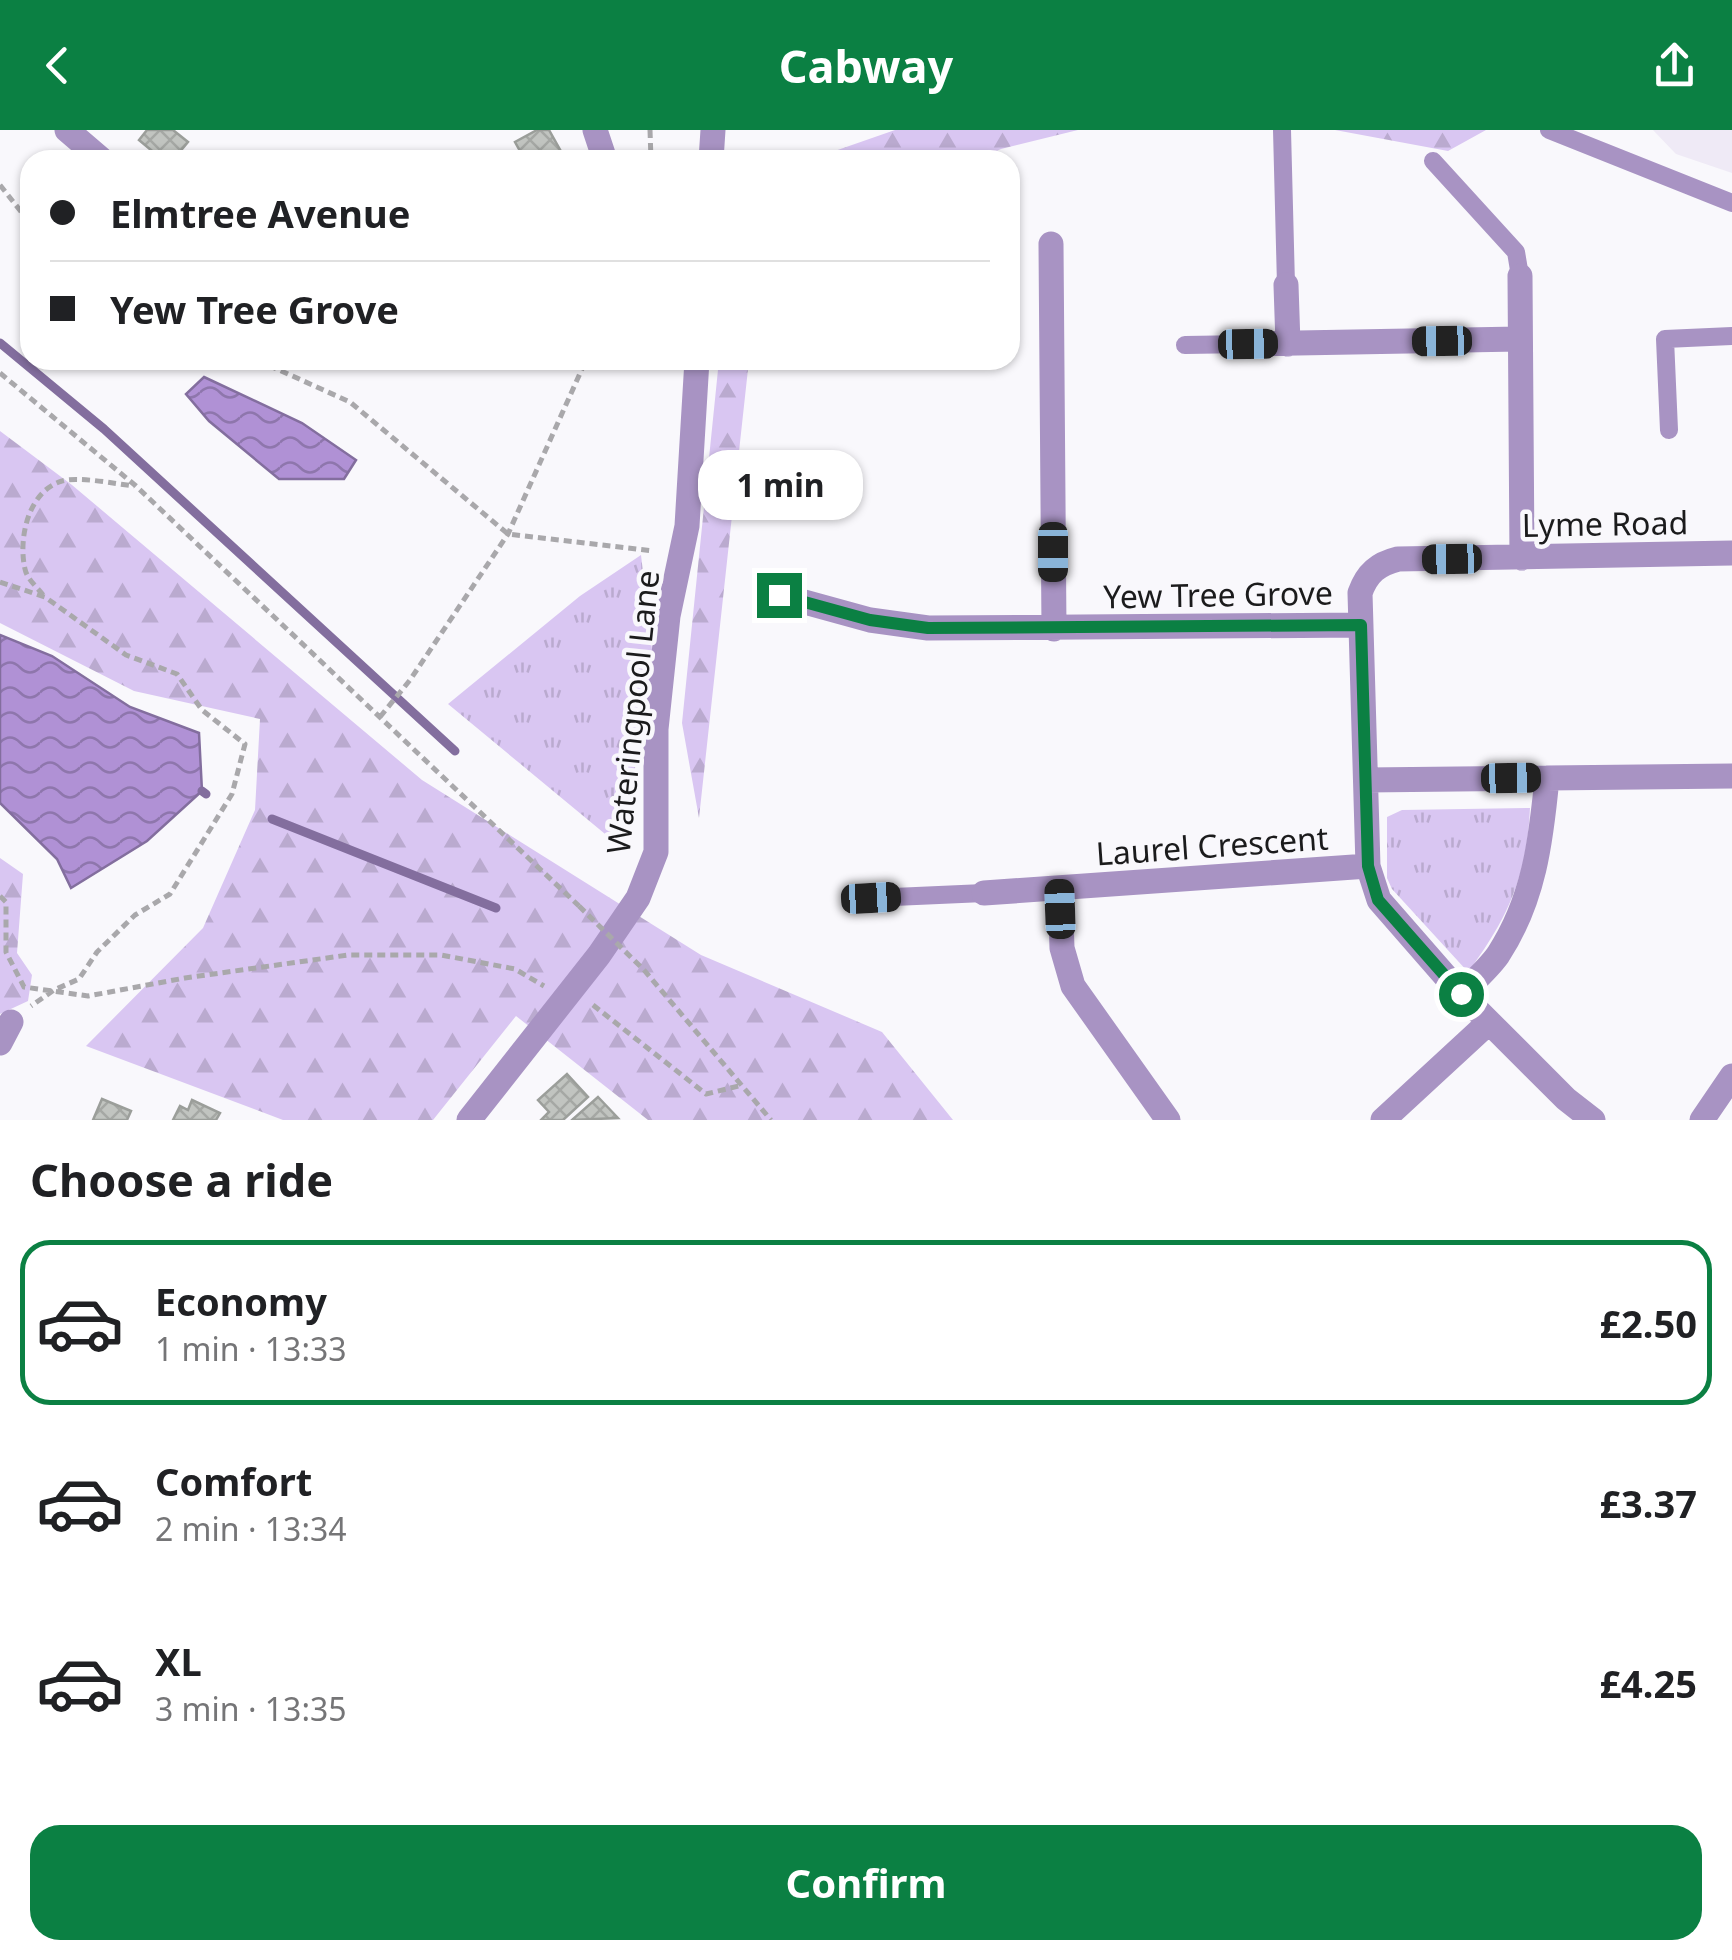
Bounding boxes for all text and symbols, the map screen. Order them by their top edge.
text: Cabway [779,35,953,96]
icon: back [30,38,85,93]
icon: share [1647,38,1702,93]
text: Elmtree Avenue [110,187,410,239]
text: Yew Tree Grove [110,283,399,335]
car [1412,325,1472,357]
car [1218,328,1278,360]
callout: 1 min [696,450,862,520]
text: 1 min [736,463,825,506]
street label: Lyme Road [1521,500,1689,546]
car [1038,522,1068,582]
car [1422,543,1482,575]
street label: Wateringpool Lane [596,568,668,856]
street label: Yew Tree Grove [1103,571,1333,617]
route end [757,573,802,618]
car [1481,762,1541,794]
street label: Laurel Crescent [1094,815,1330,875]
car [1044,878,1076,940]
car [840,881,902,915]
route start [1439,972,1484,1017]
text: Choose a ride [30,1149,333,1210]
text: Economy [155,1275,327,1327]
icon: car [35,1278,125,1368]
text: £2.50 [1599,1297,1697,1349]
text: 1 min · 13:33 [155,1327,347,1370]
text: Comfort [155,1455,312,1507]
icon: car [35,1458,125,1548]
text: £3.37 [1599,1477,1697,1529]
text: 2 min · 13:34 [155,1507,347,1550]
text: XL [155,1635,202,1687]
icon: car [35,1638,125,1728]
text: £4.25 [1599,1657,1697,1709]
text: 3 min · 13:35 [155,1687,347,1730]
button: Confirm [30,1825,1702,1940]

